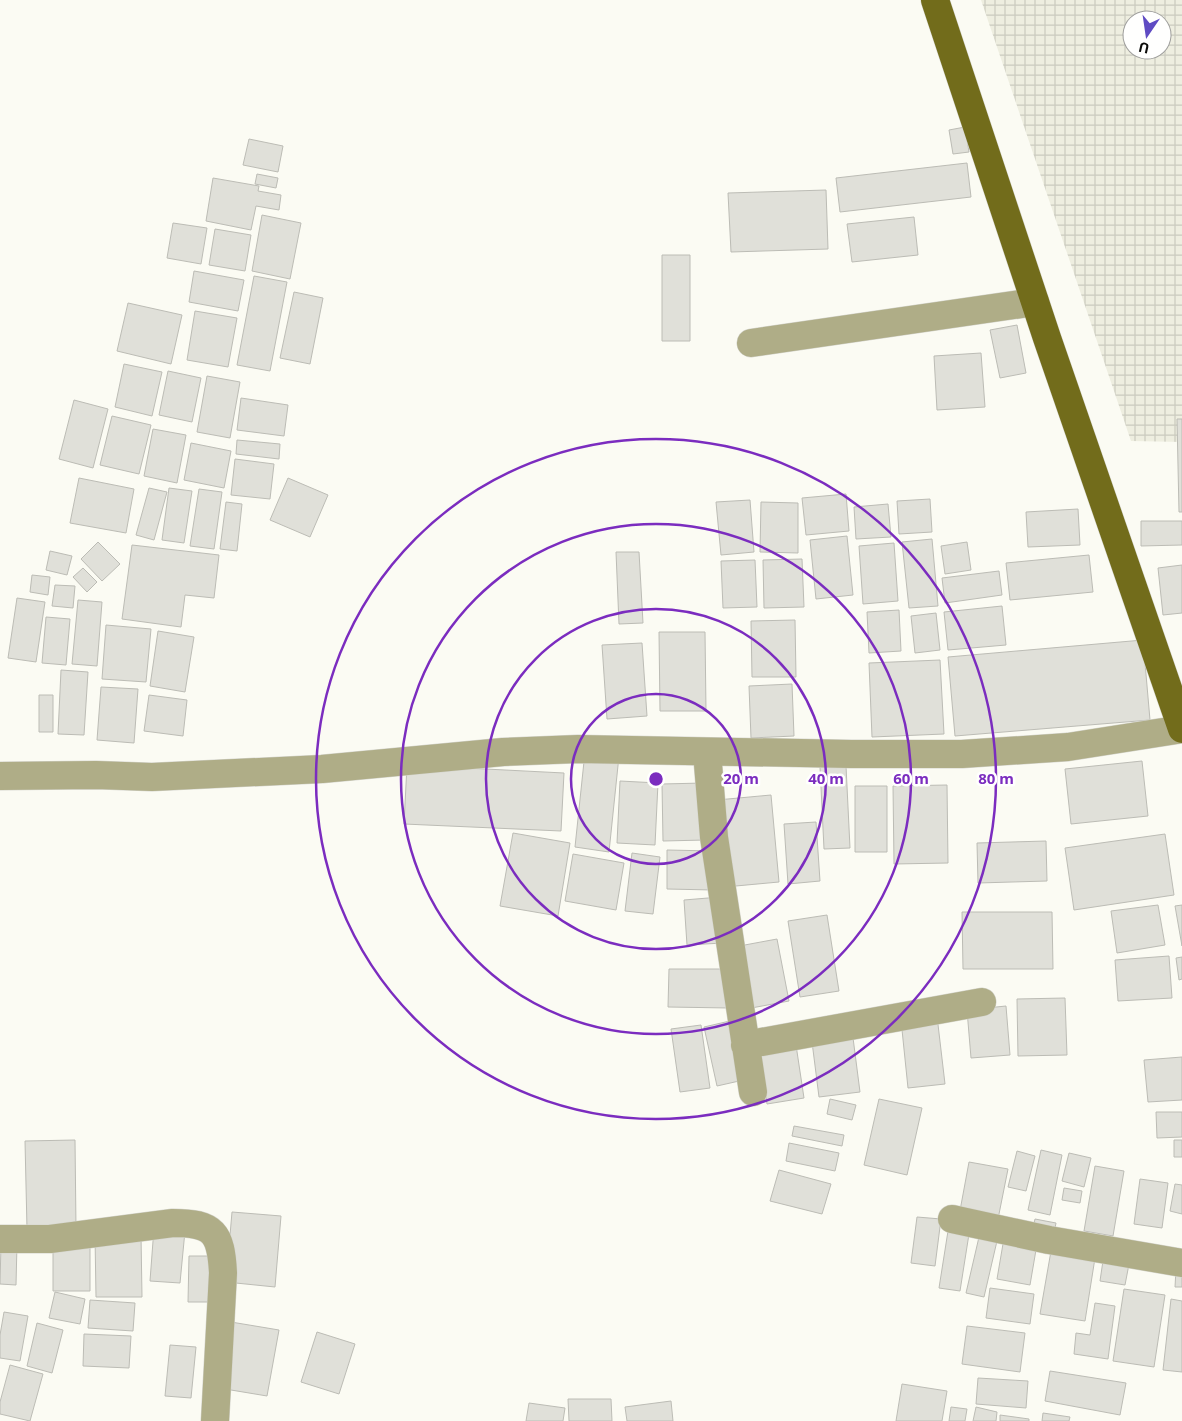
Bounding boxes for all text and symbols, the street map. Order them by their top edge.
north arrow [1122,10,1172,60]
text: U [1137,38,1151,59]
text: 20 m [723,768,759,788]
text: 40 m [808,768,844,788]
text: 60 m [893,768,929,788]
text: 80 m [978,768,1014,788]
centre of rings [647,770,665,788]

